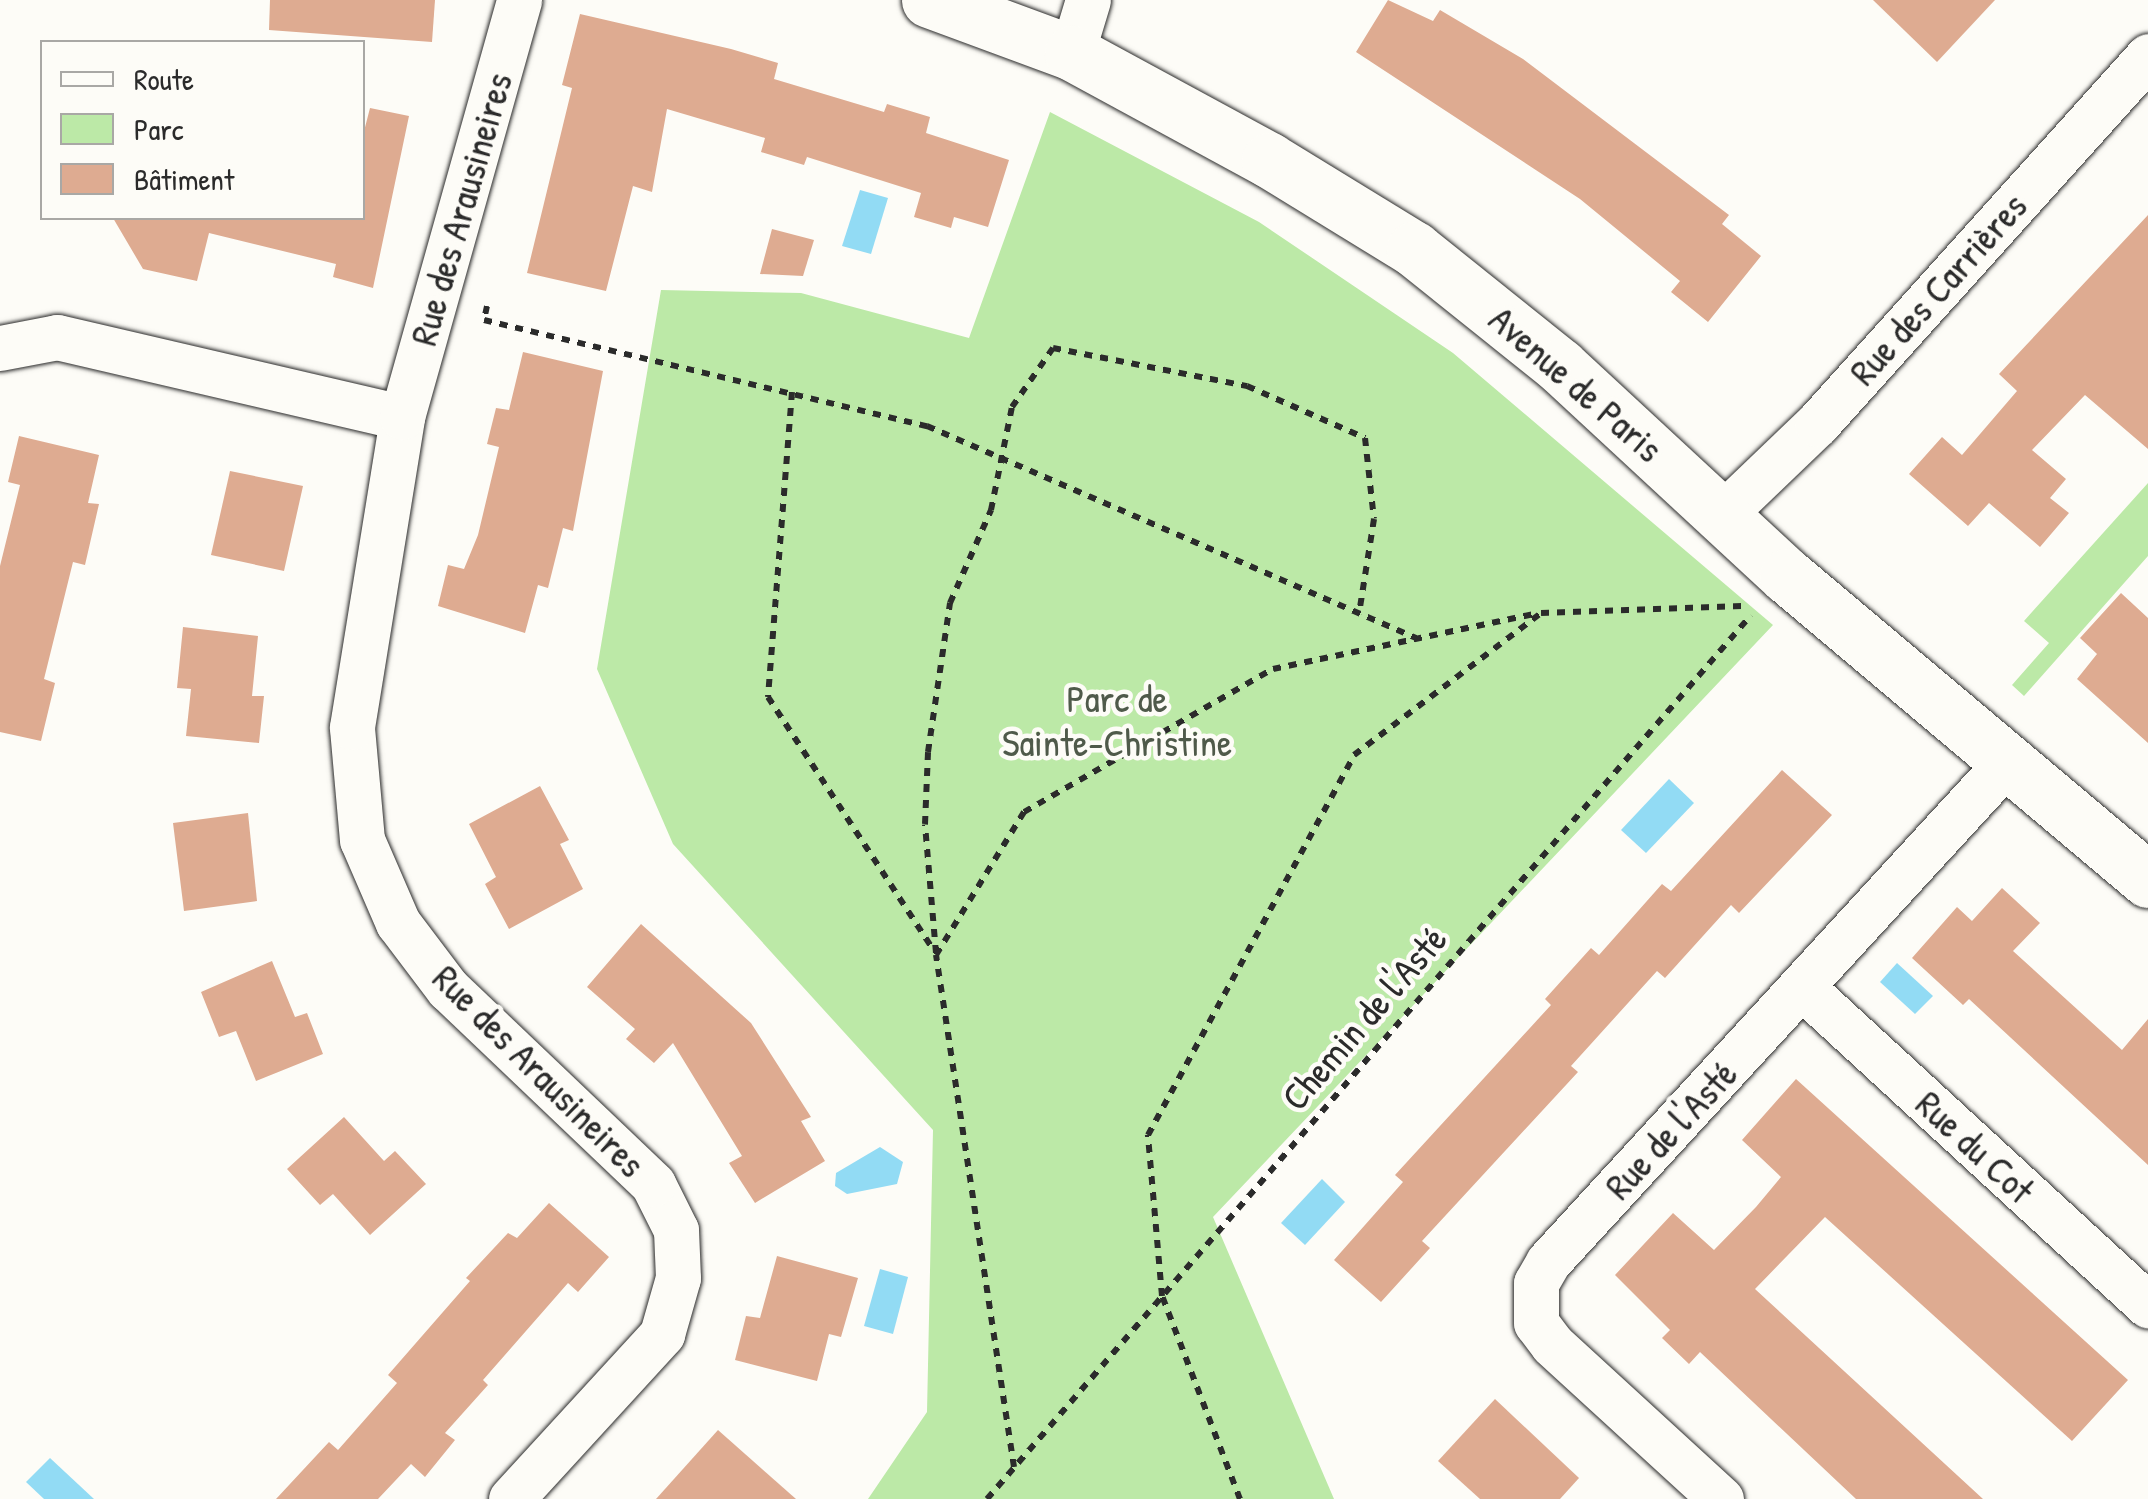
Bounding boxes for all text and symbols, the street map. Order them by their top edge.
legend [40,40,365,220]
text: Route [134,59,194,99]
street label: Rue des Arausineires [400,68,522,350]
text: Parc [134,109,183,149]
text: Bâtiment [134,159,234,199]
street label: Rue des Carrières [1840,184,2036,394]
street label: Avenue de Paris [1480,296,1672,472]
park label: Parc de Sainte-Christine [1002,676,1232,766]
street label: Chemin de l'Asté [1272,917,1456,1119]
street label: Rue des Arausineires [423,955,655,1187]
street label: Rue de l'Asté [1595,1051,1747,1209]
street label: Rue du Cot [1907,1081,2043,1213]

